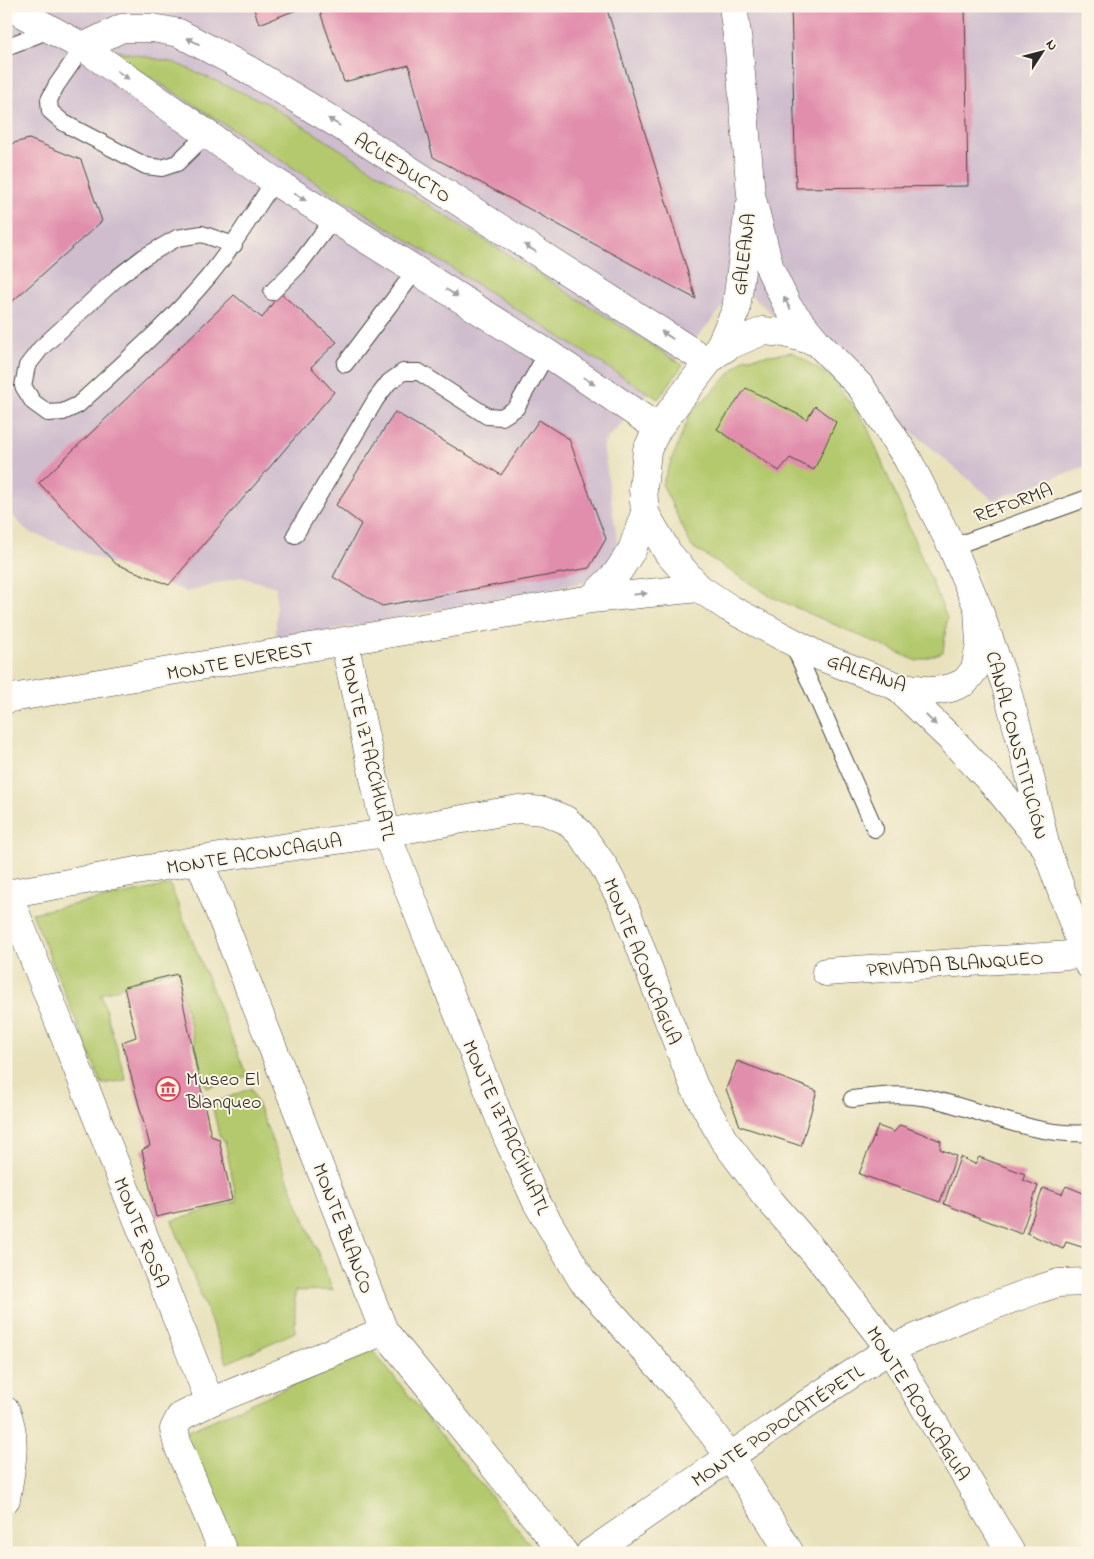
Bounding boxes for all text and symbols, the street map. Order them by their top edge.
north arrow [1016,28,1066,78]
text: N [1040,35,1063,55]
one-way arrow [186,37,201,45]
one-way arrow [116,70,130,80]
one-way arrow [328,118,341,127]
street label: ACUEDUCTO [347,127,456,211]
one-way arrow [293,192,307,202]
street label: GALEANA [726,212,765,297]
one-way arrow [523,243,536,252]
one-way arrow [446,288,459,298]
one-way arrow [783,296,791,311]
one-way arrow [660,330,674,339]
one-way arrow [582,376,596,386]
street label: REFORMA [970,477,1057,532]
one-way arrow [632,590,648,598]
street label: MONTE EVEREST [165,635,316,690]
street label: GALEANA [822,647,910,702]
street label: CANAL CONSTITUCIÓN [976,648,1055,843]
street label: MONTE IZTACCÍHUATL [331,653,402,844]
one-way arrow [925,714,937,726]
street label: MONTE ACONCAGUA [164,827,344,884]
street label: MONTE ACONCAGUA [594,874,687,1050]
street label: PRIVADA BLANQUEO [866,945,1045,986]
street label: MONTE IZTACCÍHUATL [453,1036,557,1221]
place label: Museo El Blanqueo [185,1066,261,1118]
museum icon: Museo El Blanqueo [155,1076,181,1102]
street label: MONTE BLANCO [303,1159,380,1298]
street label: MONTE ROSA [104,1173,175,1293]
street label: MONTE ACONCAGUA [858,1321,976,1487]
street label: MONTE POPOCATÉPETL [686,1358,871,1496]

